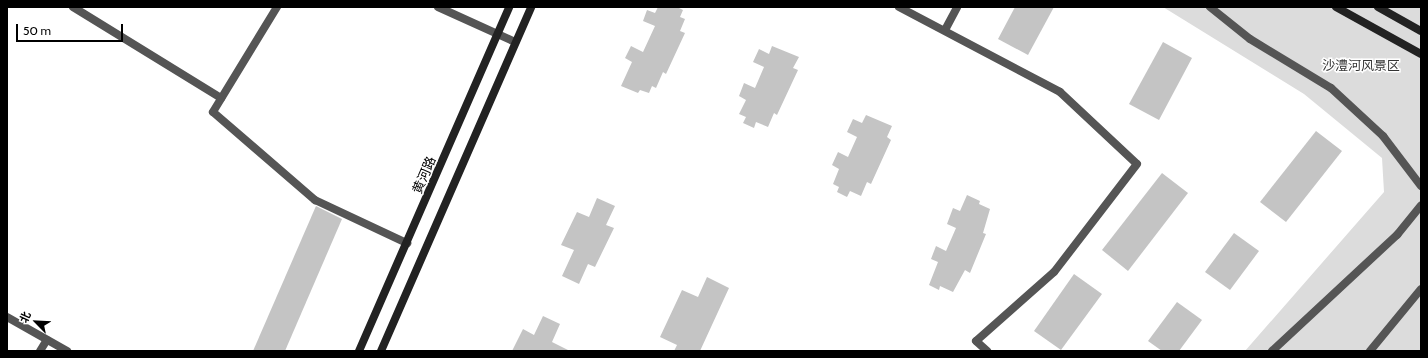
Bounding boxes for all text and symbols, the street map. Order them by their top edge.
scale bar [18,16,125,42]
text: 50 m [23,23,51,38]
park label: 沙澧河风景区 [1322,57,1400,73]
street label: 黄河路 [409,154,439,196]
north arrow [16,302,56,342]
text: 北 [16,309,34,325]

